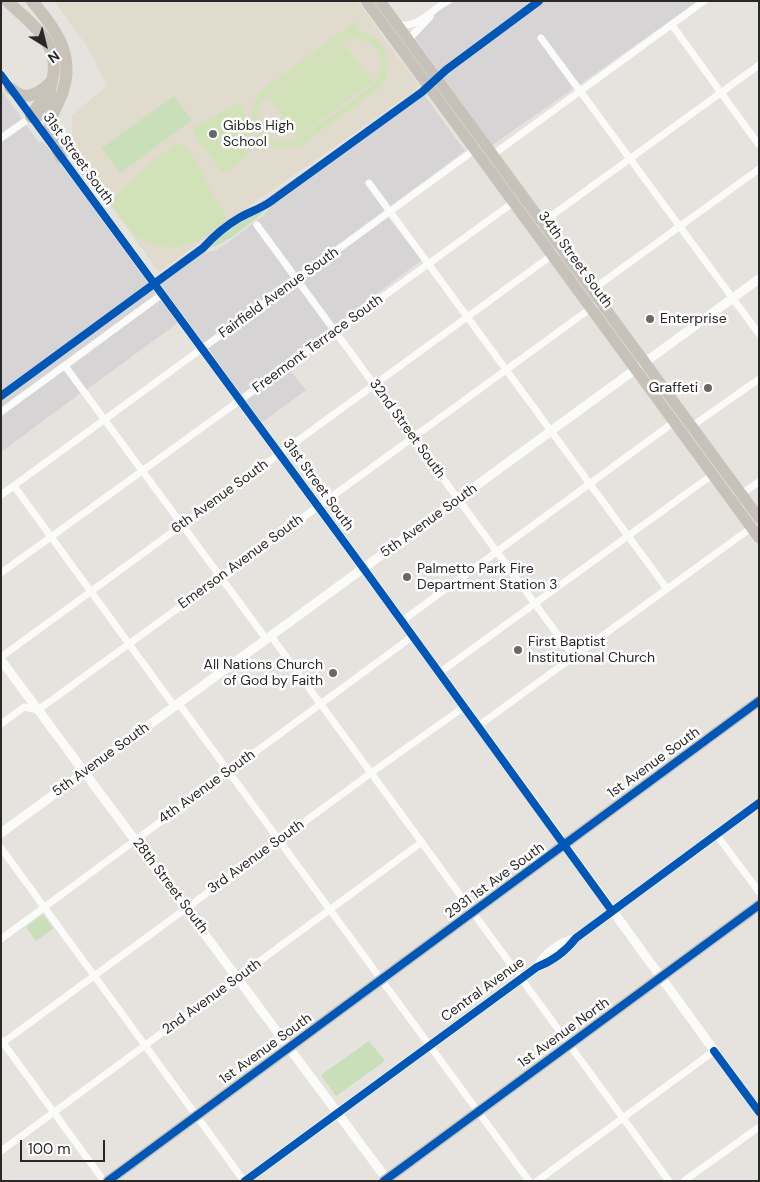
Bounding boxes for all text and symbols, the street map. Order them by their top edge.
north arrow [20,20,70,70]
text: N [44,47,63,67]
street label: 31st Street South [39,110,117,208]
place label: Gibbs High School [223,118,294,150]
marker: Gibbs High School [207,128,219,140]
street label: 34th Street South [534,208,616,312]
street label: Fairfield Avenue South [216,244,342,342]
street label: Freemont Terrace South [250,291,386,397]
place label: Enterprise [660,311,727,327]
marker: Enterprise [644,313,656,325]
street label: 32nd Street South [365,376,449,482]
place label: Graffeti [649,380,698,396]
marker: Graffeti [702,382,714,394]
street label: 31st Street South [279,436,357,534]
street label: 6th Avenue South [168,456,272,538]
street label: 5th Avenue South [378,480,480,562]
street label: Emerson Avenue South [175,511,307,613]
place label: Palmetto Park Fire Department Station 3 [417,561,558,594]
marker: Palmetto Park Fire Department Station 3 [401,571,413,583]
place label: First Baptist Institutional Church [528,634,655,666]
marker: First Baptist Institutional Church [512,644,524,656]
place label: All Nations Church of God by Faith [204,657,323,690]
marker: All Nations Church of God by Faith [327,667,339,679]
street label: 5th Avenue South [50,719,152,801]
street label: 1st Avenue South [605,724,703,802]
street label: 4th Avenue South [156,746,258,828]
street label: 3rd Avenue South [205,816,307,898]
street label: 28th Street South [129,835,211,937]
street label: 2931 1st Ave South [442,839,548,923]
street label: Central Avenue [438,954,528,1026]
street label: 2nd Avenue South [159,956,265,1038]
street label: 1st Avenue North [515,994,613,1072]
street label: 1st Avenue South [217,1010,315,1088]
scale bar [22,1130,108,1162]
text: 100 m [28,1139,71,1159]

